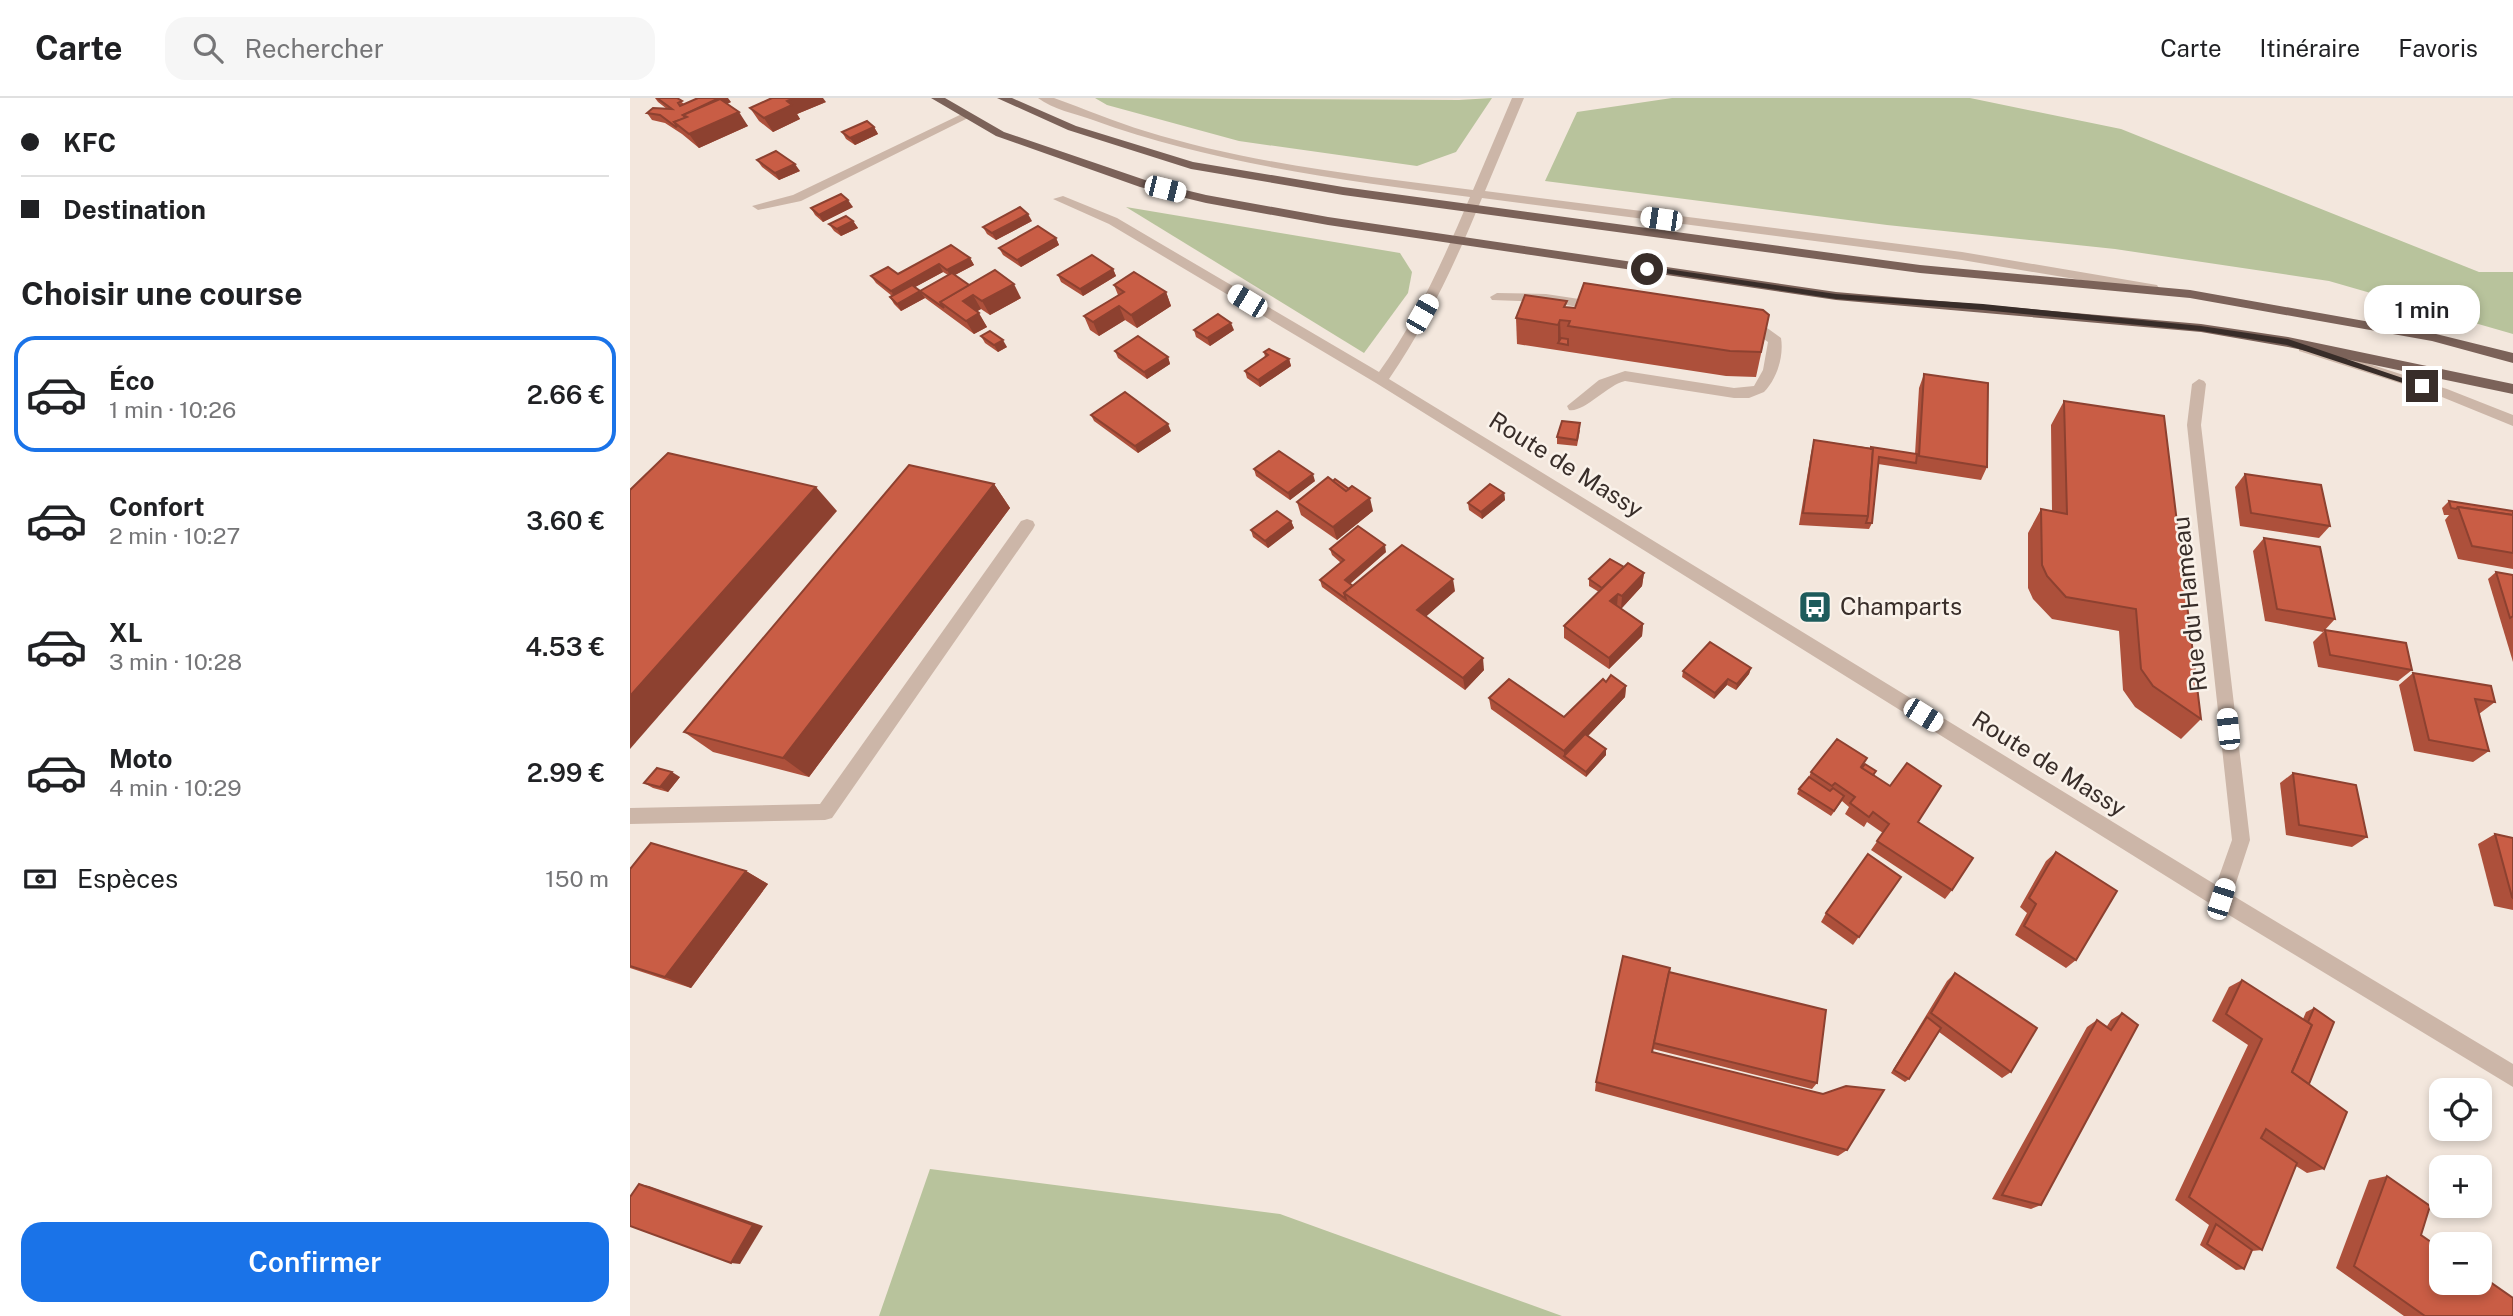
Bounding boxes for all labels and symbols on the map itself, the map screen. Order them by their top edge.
car [1143,174,1188,204]
car [1639,206,1684,232]
route start [1631,253,1663,285]
car [1224,281,1271,321]
callout: 1 min [2364,285,2480,334]
car [1403,291,1442,337]
route end [2406,370,2438,402]
street label: Route de Massy [1484,406,1649,523]
street label: Rue du Hameau [2166,515,2212,693]
bus stop icon: Champarts [1796,588,1834,626]
place label: Champarts [1840,592,1962,620]
car [1900,695,1947,735]
street label: Route de Massy [1967,705,2132,822]
car [2216,707,2241,751]
car [2205,876,2238,922]

